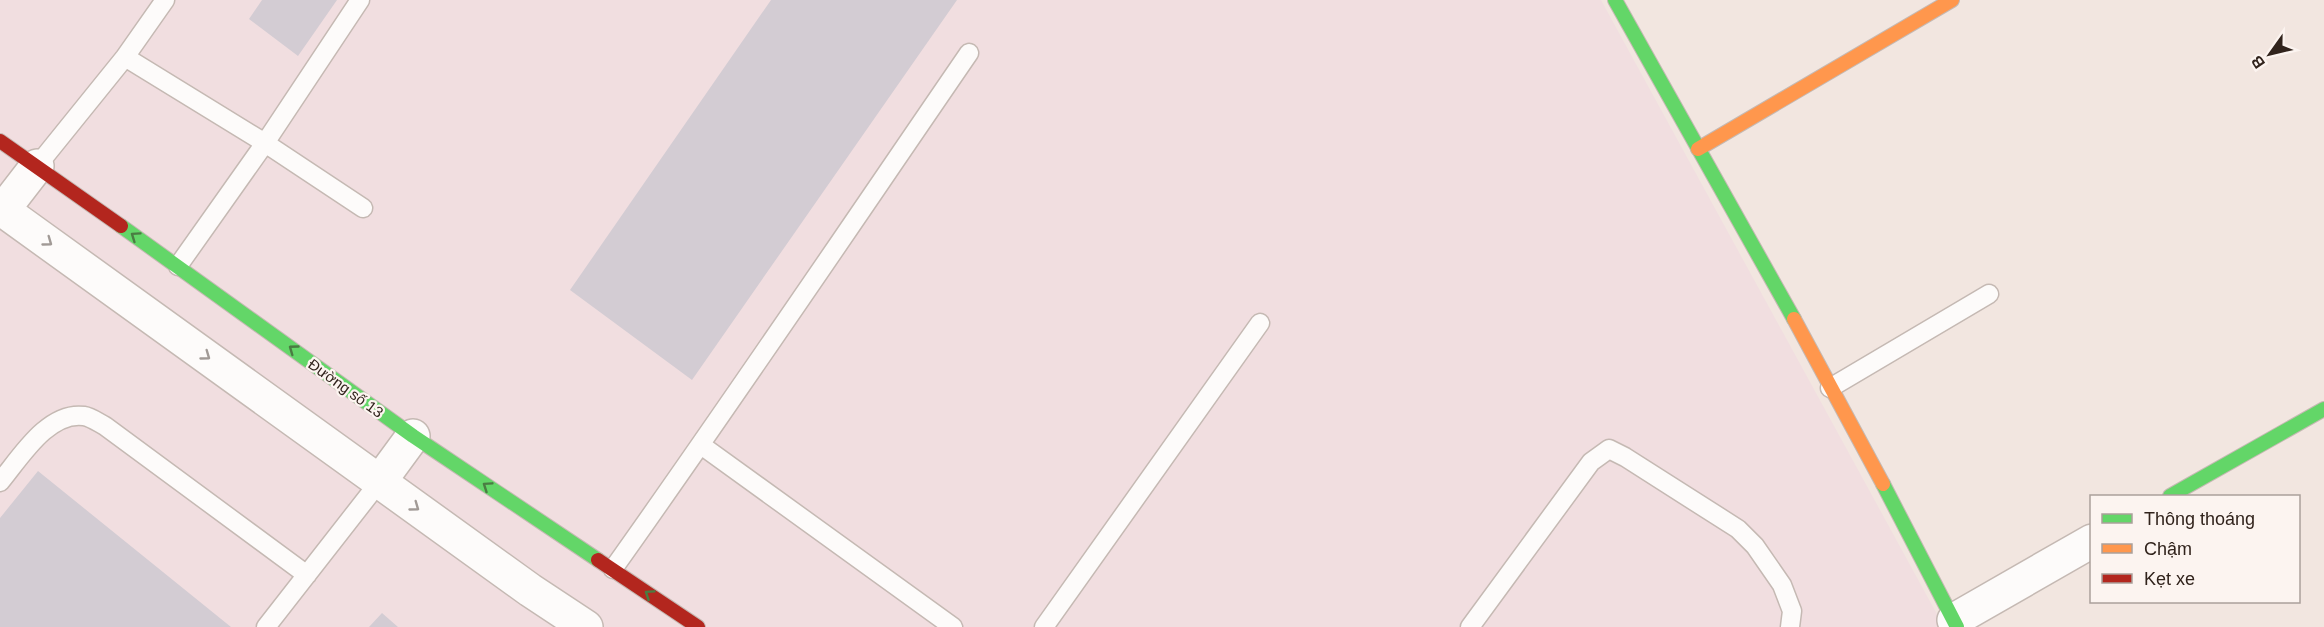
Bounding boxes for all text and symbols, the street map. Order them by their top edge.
north arrow [2240,24,2300,84]
text: B [2248,53,2268,72]
one-way arrow [131,232,142,243]
one-way arrow [41,235,52,246]
one-way arrow [289,346,300,357]
one-way arrow [199,349,210,360]
street label: Đường số 13 [305,355,387,421]
one-way arrow [483,482,494,493]
legend [2090,495,2300,603]
one-way arrow [409,500,420,511]
text: Thông thoáng [2144,509,2255,529]
text: Chậm [2144,539,2192,559]
text: Kẹt xe [2144,569,2195,589]
one-way arrow [645,590,656,601]

